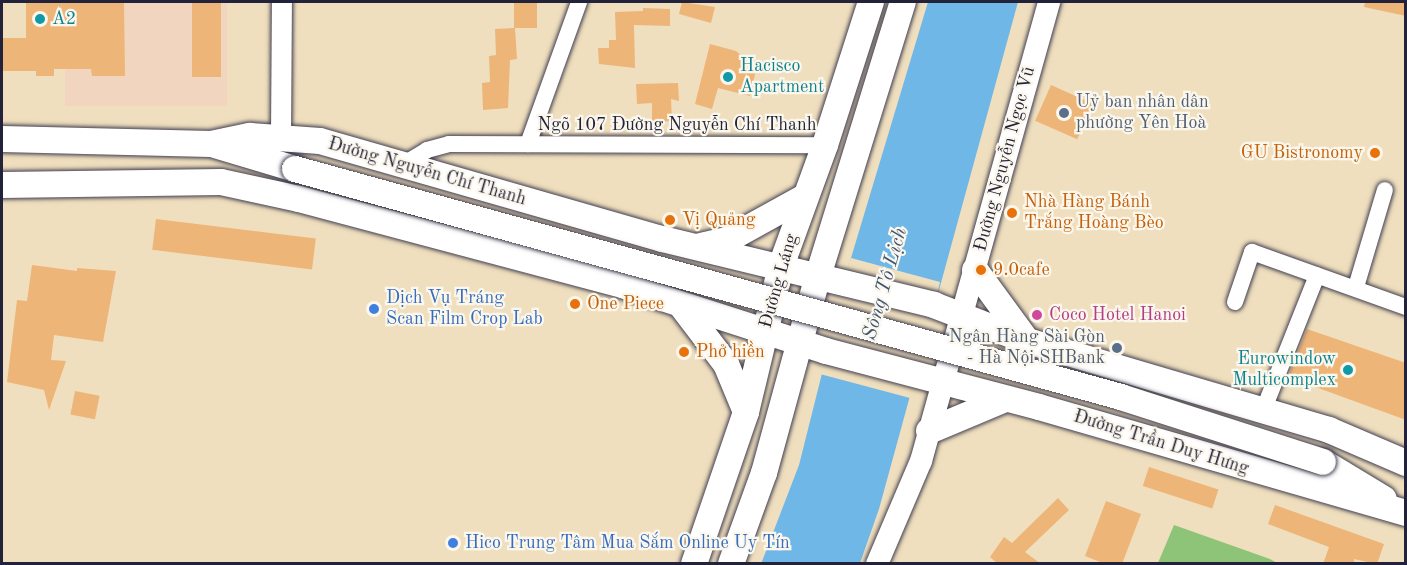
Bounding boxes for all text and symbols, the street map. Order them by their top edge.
place label: A2 [52,8,76,30]
marker: A2 [33,12,47,26]
place label: Hacisco Apartment [740,56,824,98]
street label: Đường Nguyễn Ngọc Vũ [970,64,1040,254]
marker: Hacisco Apartment [721,70,735,84]
place label: Uỷ ban nhân dân phường Yên Hoà [1076,92,1209,134]
marker: Uỷ ban nhân dân phường Yên Hoà [1057,106,1071,120]
street label: Ngõ 107 Đường Nguyễn Chí Thanh [537,114,817,136]
street label: Đường Nguyễn Chí Thanh [325,133,529,211]
place label: GU Bistronomy [1241,142,1363,164]
marker: GU Bistronomy [1368,146,1382,160]
place label: Nhà Hàng Bánh Trắng Hoàng Bèo [1024,192,1164,234]
marker: Nhà Hàng Bánh Trắng Hoàng Bèo [1005,206,1019,220]
place label: Vị Quảng [682,209,756,231]
marker: Vị Quảng [663,213,677,227]
water label: Sông Tô Lịch [858,225,914,343]
street label: Đường Láng [755,231,803,331]
place label: 9.0cafe [993,259,1050,281]
marker: 9.0cafe [974,263,988,277]
place label: Dịch Vụ Tráng Scan Film Crop Lab [386,288,543,330]
place label: One Piece [587,293,664,315]
marker: One Piece [568,297,582,311]
marker: Dịch Vụ Tráng Scan Film Crop Lab [367,302,381,316]
place label: Coco Hotel Hanoi [1049,304,1186,326]
marker: Coco Hotel Hanoi [1030,308,1044,322]
place label: Ngân Hàng Sài Gòn - Hà Nội SHBank [949,327,1105,370]
place label: Phở hiền [696,341,765,363]
marker: Ngân Hàng Sài Gòn - Hà Nội SHBank [1110,341,1124,355]
marker: Phở hiền [677,345,691,359]
place label: Eurowindow Multicomplex [1232,349,1336,392]
marker: Eurowindow Multicomplex [1341,363,1355,377]
street label: Đường Trần Duy Hưng [1071,406,1251,480]
place label: Hico Trung Tâm Mua Sắm Online Uy Tín [465,532,790,554]
marker: Hico Trung Tâm Mua Sắm Online Uy Tín [446,536,460,550]

